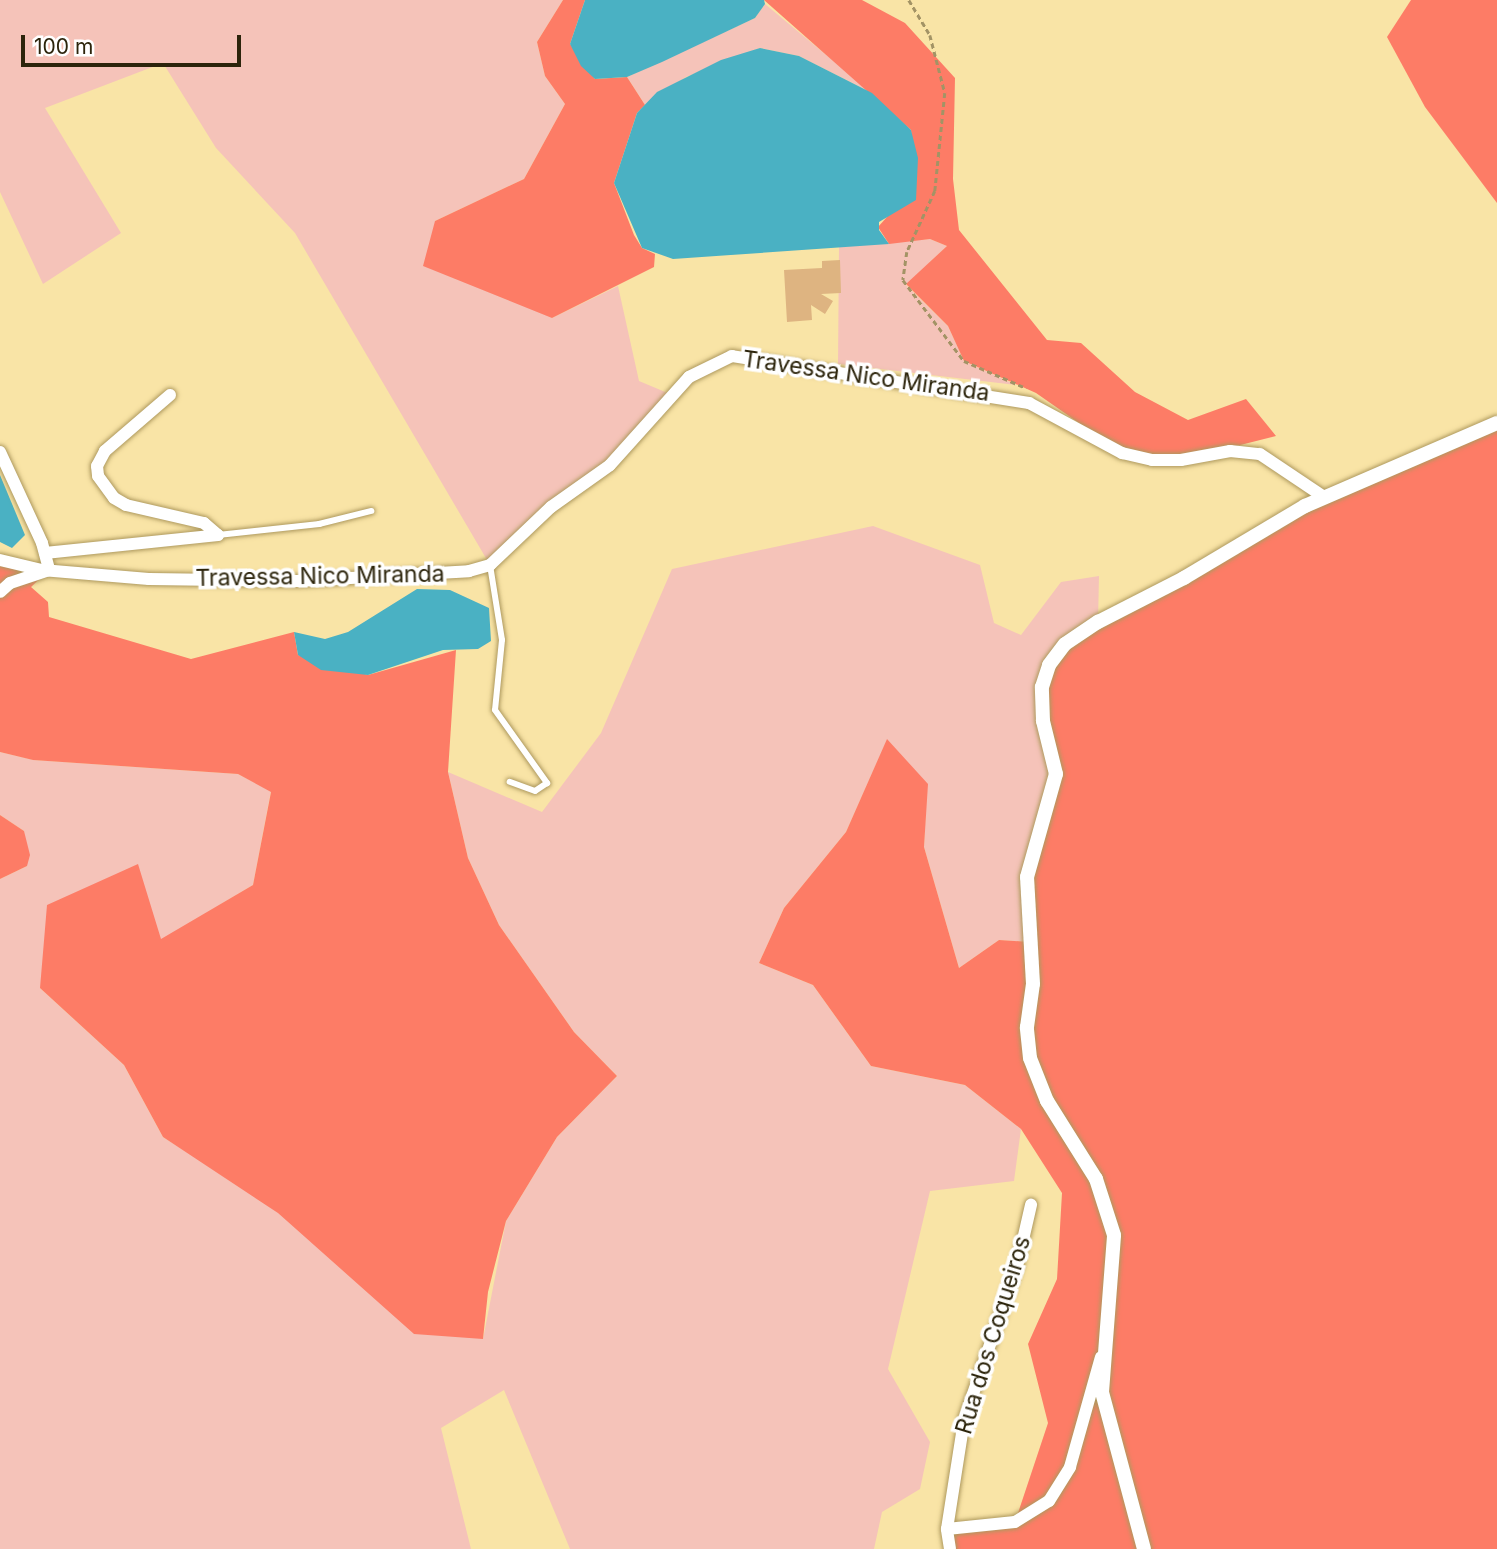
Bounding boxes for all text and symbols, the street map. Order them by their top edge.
scale bar [24,21,245,65]
text: 100 m [34,34,93,59]
street label: Travessa Nico Miranda [741,345,991,407]
street label: Travessa Nico Miranda [195,560,445,592]
street label: Rua dos Coqueiros [950,1233,1036,1437]

